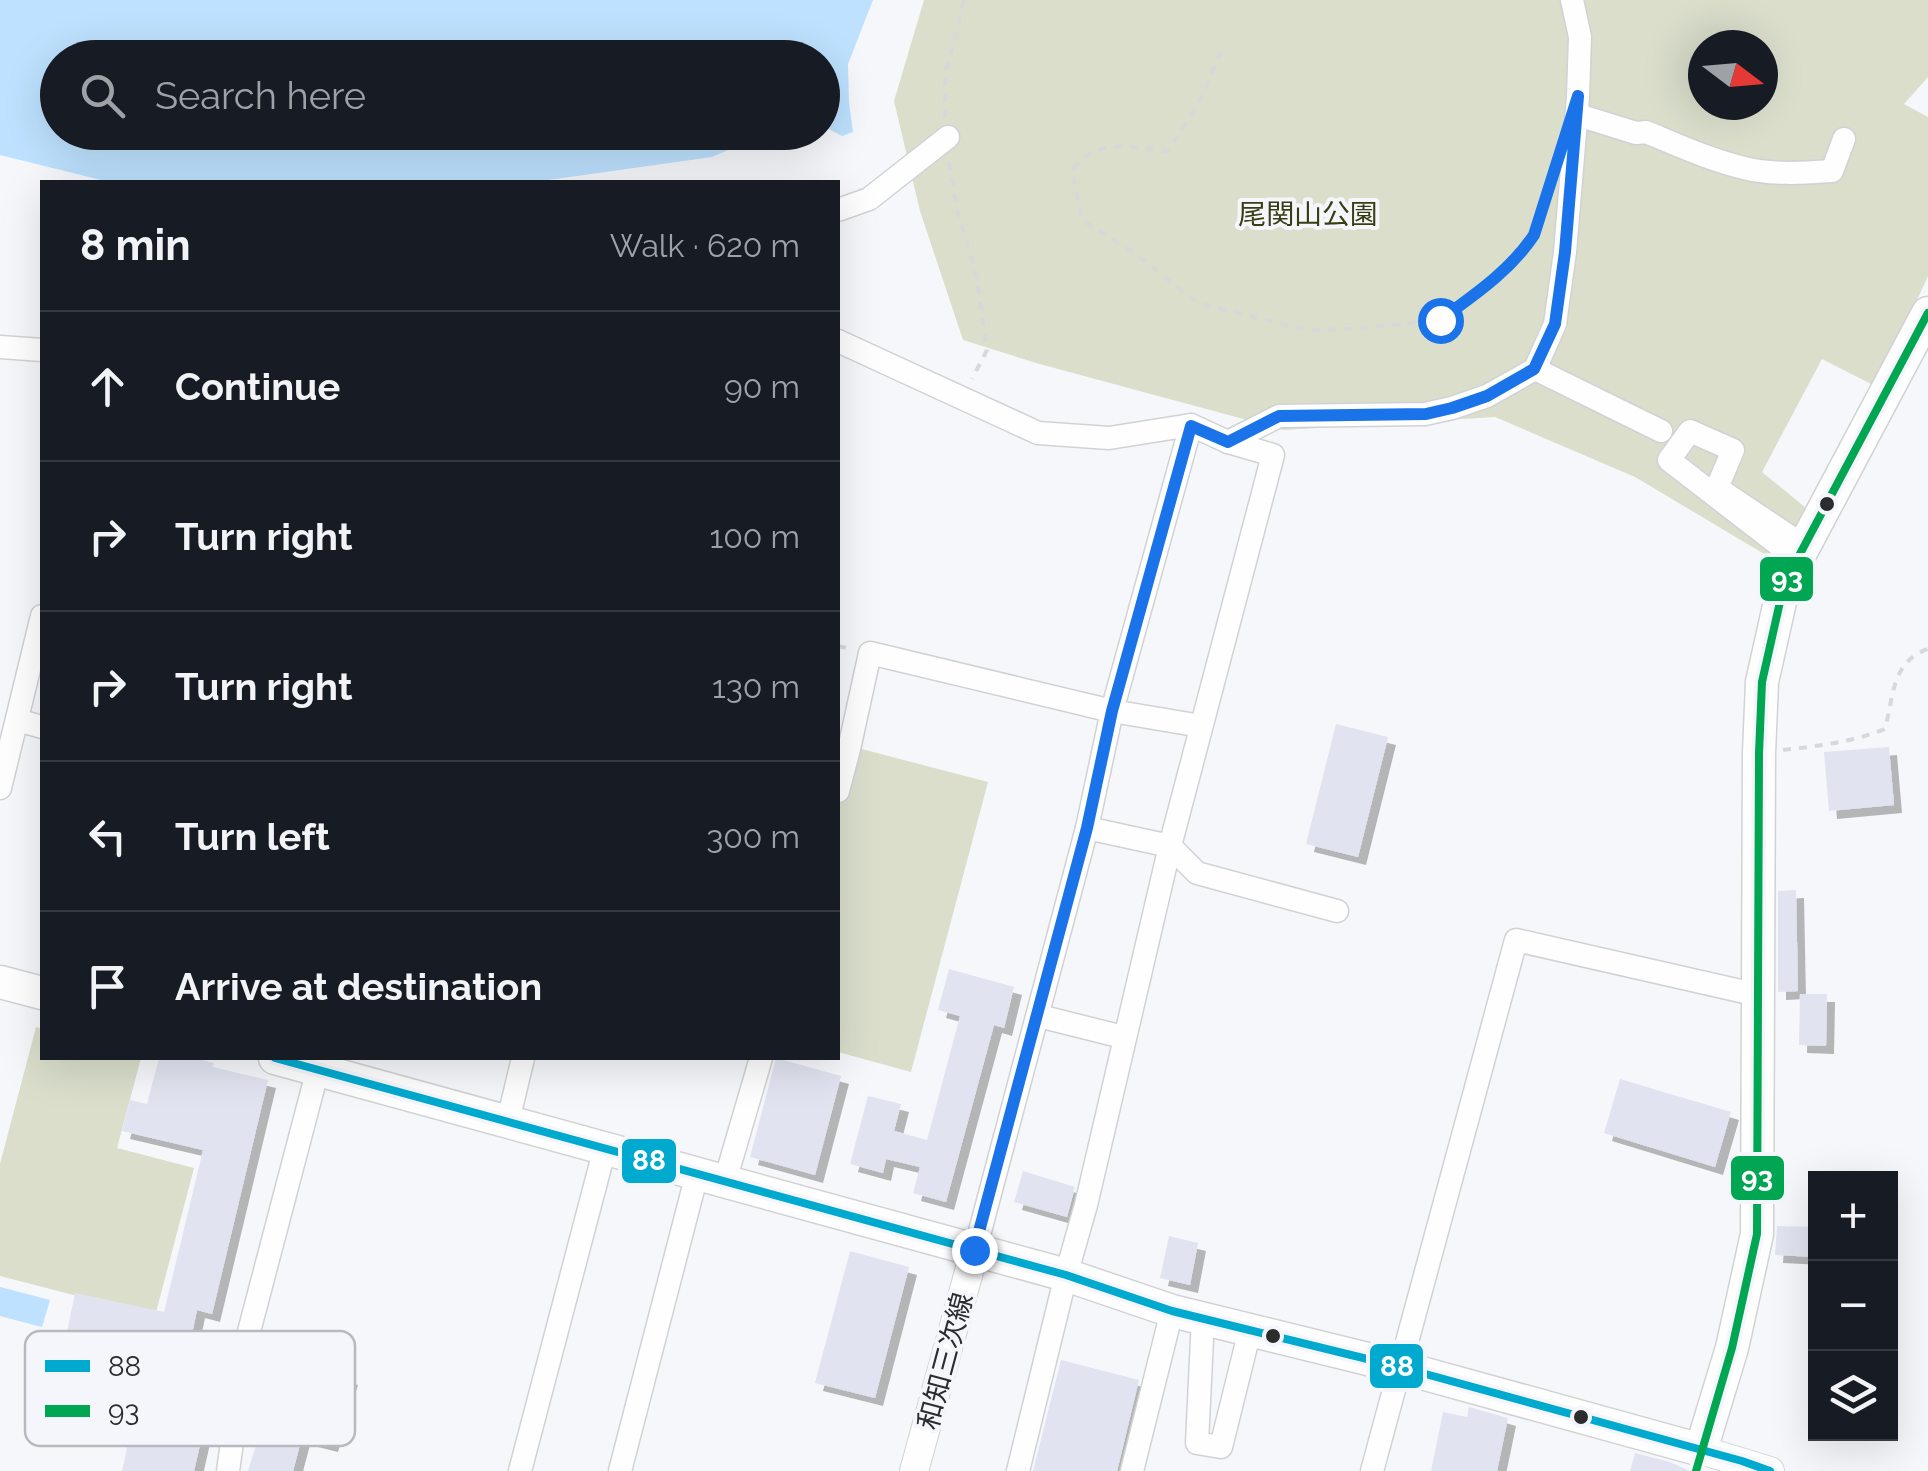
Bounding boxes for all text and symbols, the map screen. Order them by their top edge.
north arrow [1688,30,1778,120]
search box [40,40,840,150]
icon: search [75,68,130,123]
text: Search here [155,73,366,118]
park label: 尾関山公園 [1238,198,1378,231]
text: 8 min [80,221,191,270]
text: Walk · 620 m [610,227,800,264]
route start [1418,298,1464,344]
icon: ahead [80,359,135,414]
text: Continue [175,364,340,409]
text: 90 m [724,368,800,405]
unlabelled marker [1817,494,1837,514]
icon: right [80,509,135,564]
text: Turn right [175,514,352,559]
text: 100 m [710,518,800,555]
line badge: 93 [1758,555,1815,603]
text: 93 [1771,562,1803,595]
icon: right [80,659,135,714]
text: Turn right [175,664,352,709]
text: 130 m [712,668,800,705]
icon: left [80,809,135,864]
text: Turn left [175,814,330,859]
text: 300 m [706,818,800,855]
icon: arrive [80,959,135,1014]
text: Arrive at destination [175,964,542,1009]
line badge: 88 [620,1137,678,1185]
text: 88 [632,1144,666,1177]
line badge: 93 [1729,1154,1786,1202]
text: 93 [1741,1161,1773,1194]
map controls [1808,1171,1898,1441]
button: + [1808,1171,1898,1261]
route end [952,1228,998,1274]
button: − [1808,1261,1898,1351]
street label: 和知三次線 [911,1289,980,1433]
unlabelled marker [1263,1326,1283,1346]
legend [25,1331,355,1446]
line badge: 88 [1368,1342,1425,1390]
text: 88 [108,1350,141,1383]
text: 88 [1380,1350,1414,1383]
button: layers [1808,1351,1898,1441]
text: 93 [108,1395,139,1428]
unlabelled marker [1571,1407,1591,1427]

